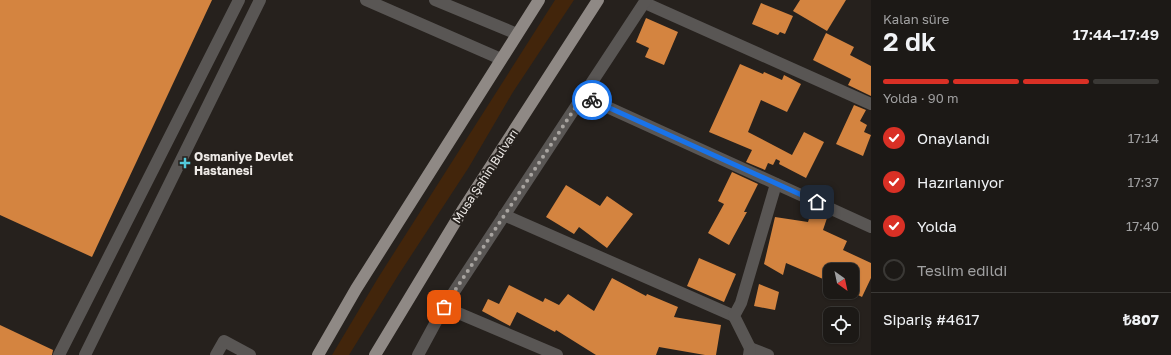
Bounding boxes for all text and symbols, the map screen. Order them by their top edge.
text: Kalan süre [883,11,949,27]
text: 17:44–17:49 [1073,25,1159,43]
text: 2 dk [883,26,936,57]
courier [572,80,612,120]
icon: bike [581,89,603,111]
text: Yolda · 90 m [883,90,959,106]
street label: Musa Şahin Bulvarı [449,126,521,226]
icon: check [883,127,905,149]
text: Onaylandı [917,129,990,147]
text: 17:14 [1128,130,1159,146]
place label: Osmaniye Devlet Hastanesi [194,149,294,178]
marker: Osmaniye Devlet Hastanesi [179,157,191,169]
icon: check [883,171,905,193]
text: Hazırlanıyor [917,173,1004,191]
text: 17:37 [1127,174,1159,190]
pin [800,185,834,219]
icon: home [806,191,828,213]
icon: check [883,215,905,237]
text: Yolda [917,217,957,235]
text: 17:40 [1126,218,1159,234]
text: Teslim edildi [917,261,1007,279]
north arrow [823,263,859,299]
map controls [823,263,859,343]
pin [427,290,461,324]
icon: bag [433,296,455,318]
button: locate [823,307,859,343]
text: Sipariş #4617 [883,310,980,328]
text: ₺807 [1123,310,1159,328]

